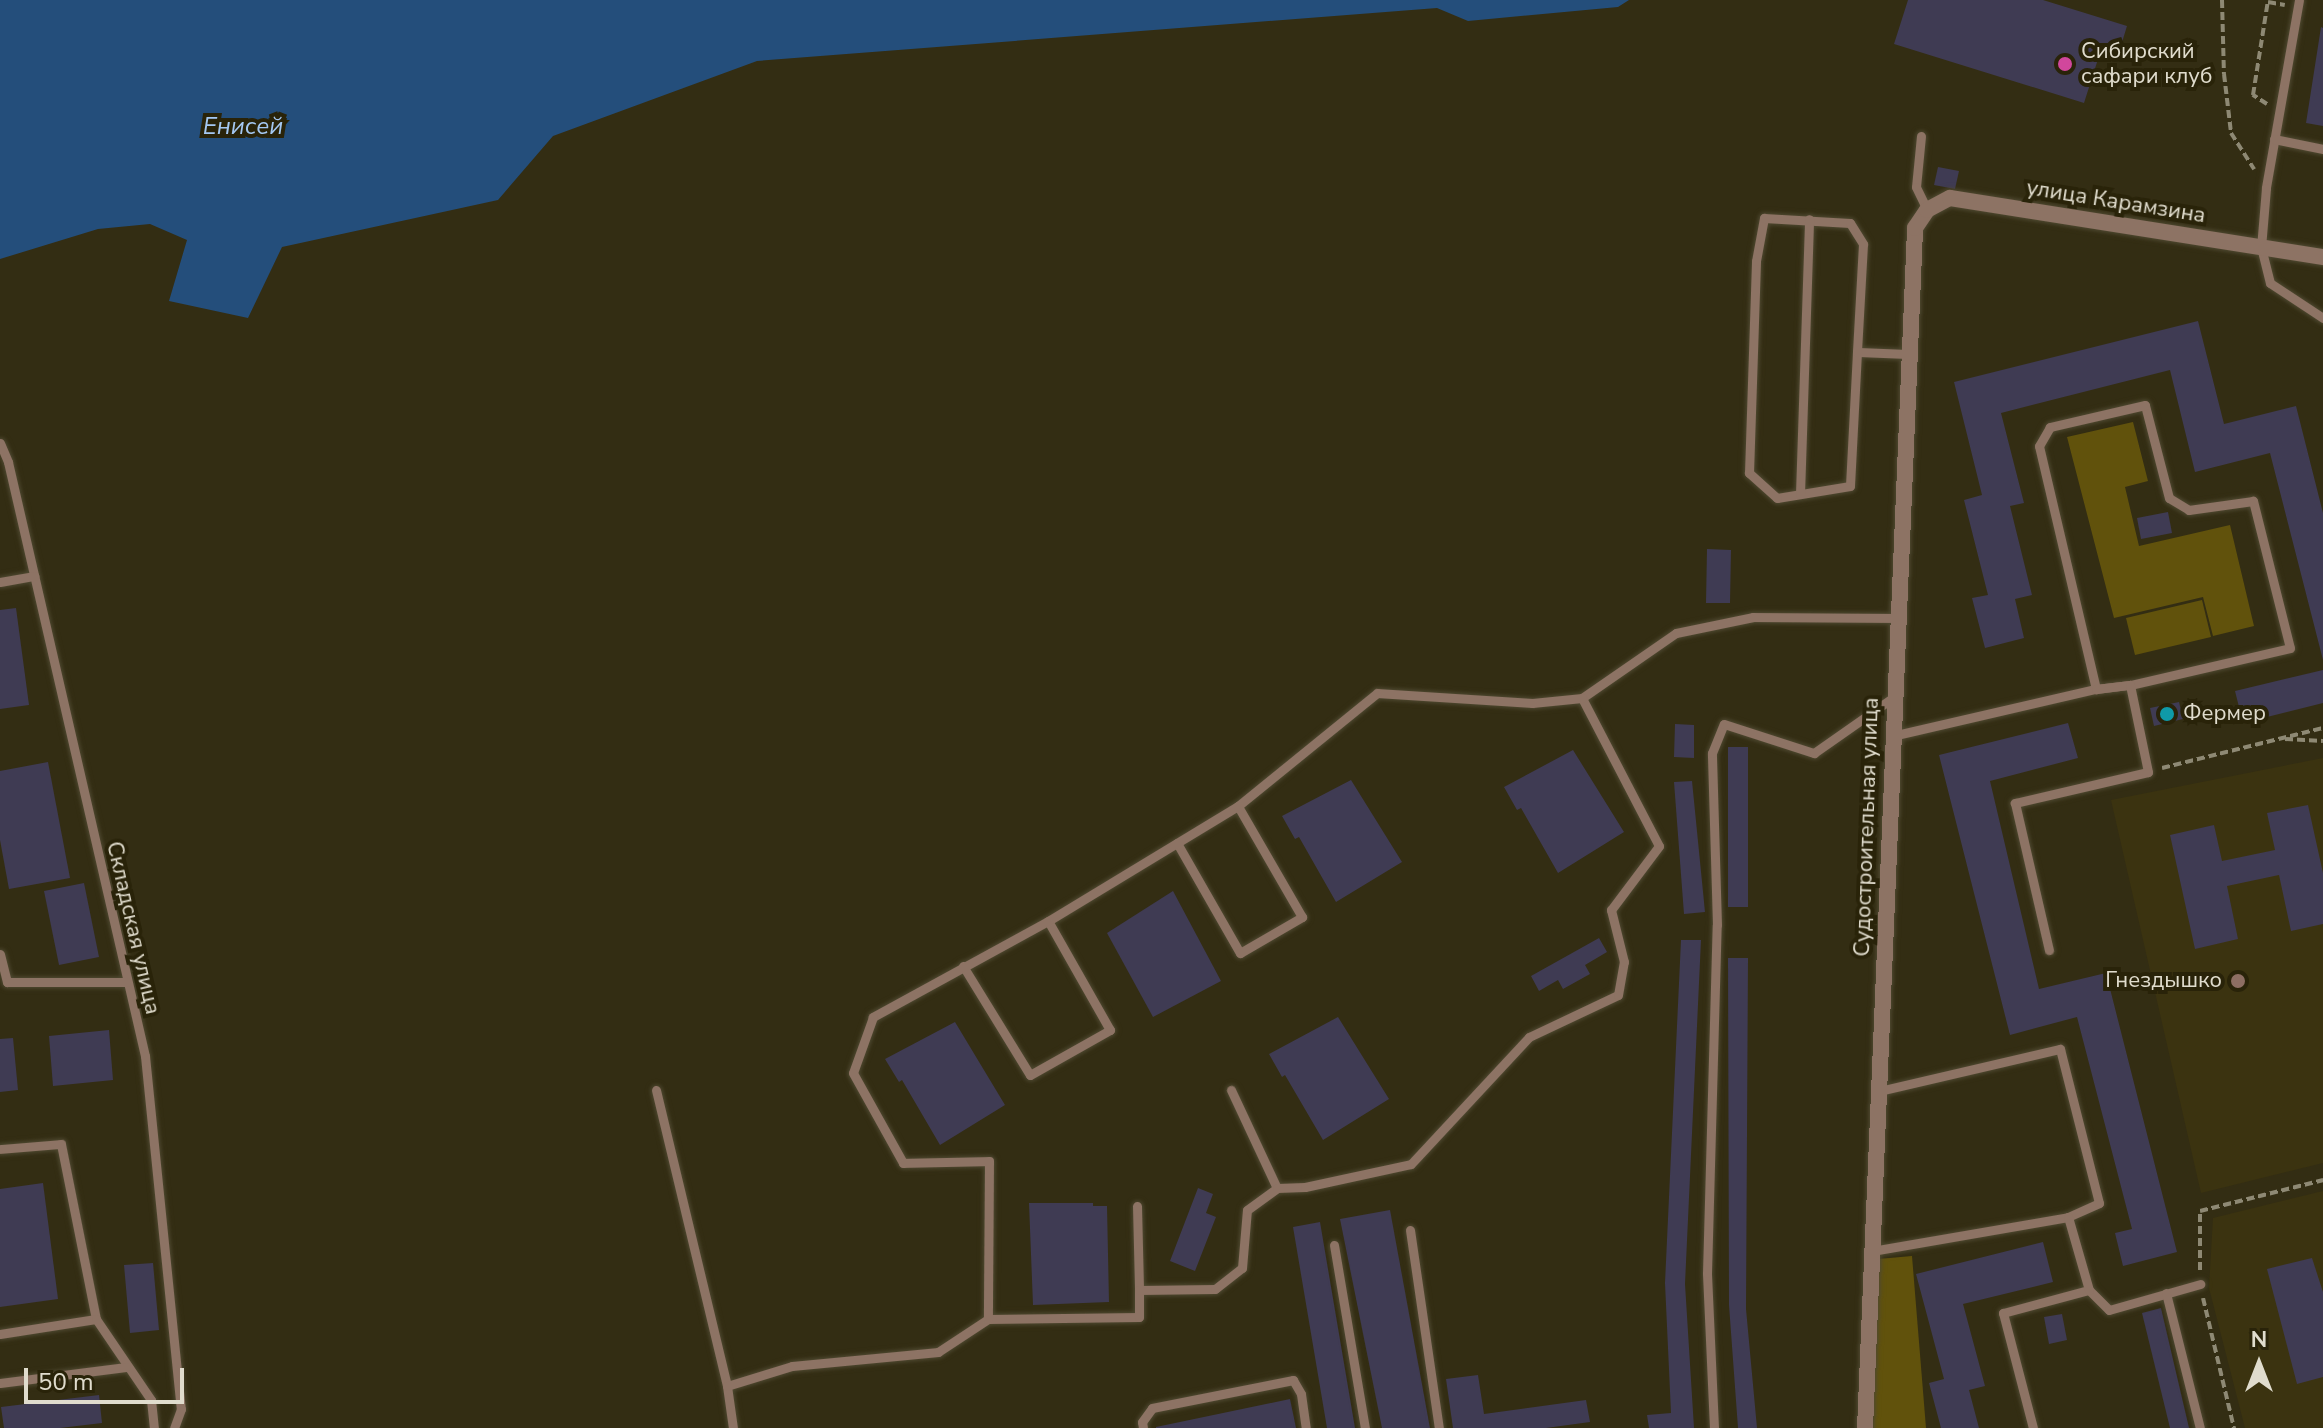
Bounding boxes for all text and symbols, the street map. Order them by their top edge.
place label: Сибирский сафари клуб [2081,38,2212,90]
marker: Сибирский сафари клуб [2056,55,2074,73]
water label: Енисей [203,113,283,141]
street label: улица Карамзина [2025,175,2207,229]
street label: Судостроительная улица [1849,697,1885,957]
place label: Фермер [2183,701,2266,727]
marker: Фермер [2158,705,2176,723]
street label: Складская улица [100,839,166,1017]
place label: Гнездышко [2105,968,2222,994]
marker: Гнездышко [2229,972,2247,990]
north arrow [2219,1324,2299,1404]
text: N [2251,1325,2267,1355]
scale bar [28,1352,188,1402]
text: 50 m [38,1366,94,1398]

